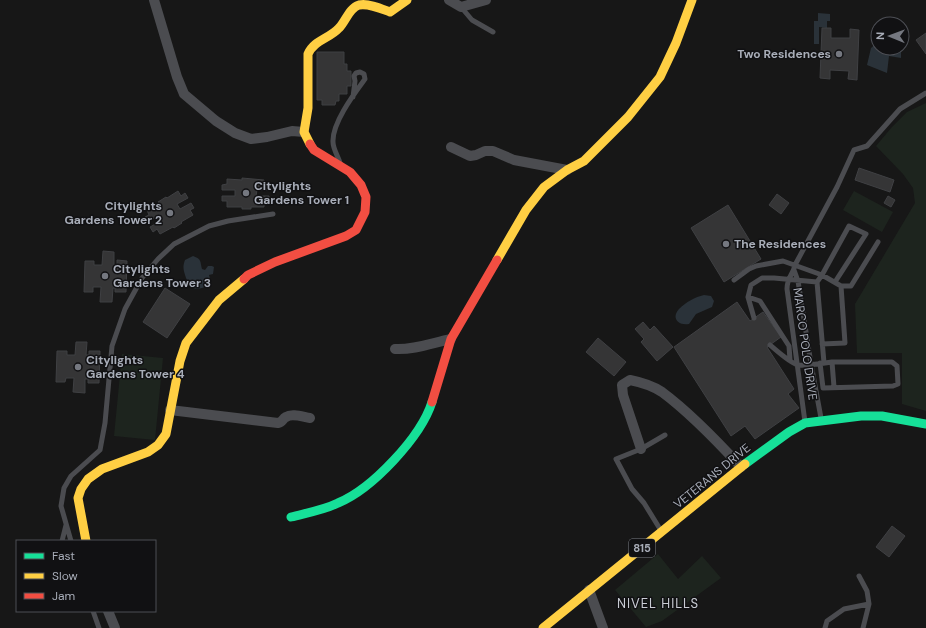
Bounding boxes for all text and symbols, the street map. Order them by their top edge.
north arrow [870,16,910,56]
text: N [873,32,887,40]
place label: Two Residences [737,46,831,62]
marker: Two Residences [834,49,844,59]
place label: Citylights Gardens Tower 1 [254,178,349,208]
marker: Citylights Gardens Tower 1 [241,188,251,198]
place label: Citylights Gardens Tower 2 [64,198,162,228]
marker: Citylights Gardens Tower 2 [165,208,175,218]
place label: The Residences [734,236,826,252]
marker: The Residences [721,239,731,249]
place label: Citylights Gardens Tower 3 [113,261,211,291]
marker: Citylights Gardens Tower 3 [100,271,110,281]
street label: MARCO POLO DRIVE [789,287,821,402]
place label: Citylights Gardens Tower 4 [86,352,185,382]
marker: Citylights Gardens Tower 4 [73,362,83,372]
street label: VETERANS DRIVE [670,440,754,512]
road number: 815 [629,539,655,557]
legend [16,540,156,612]
text: Fast [52,548,75,564]
text: Slow [52,568,78,584]
text: Jam [52,588,75,604]
district label: NIVEL HILLS [617,595,699,612]

